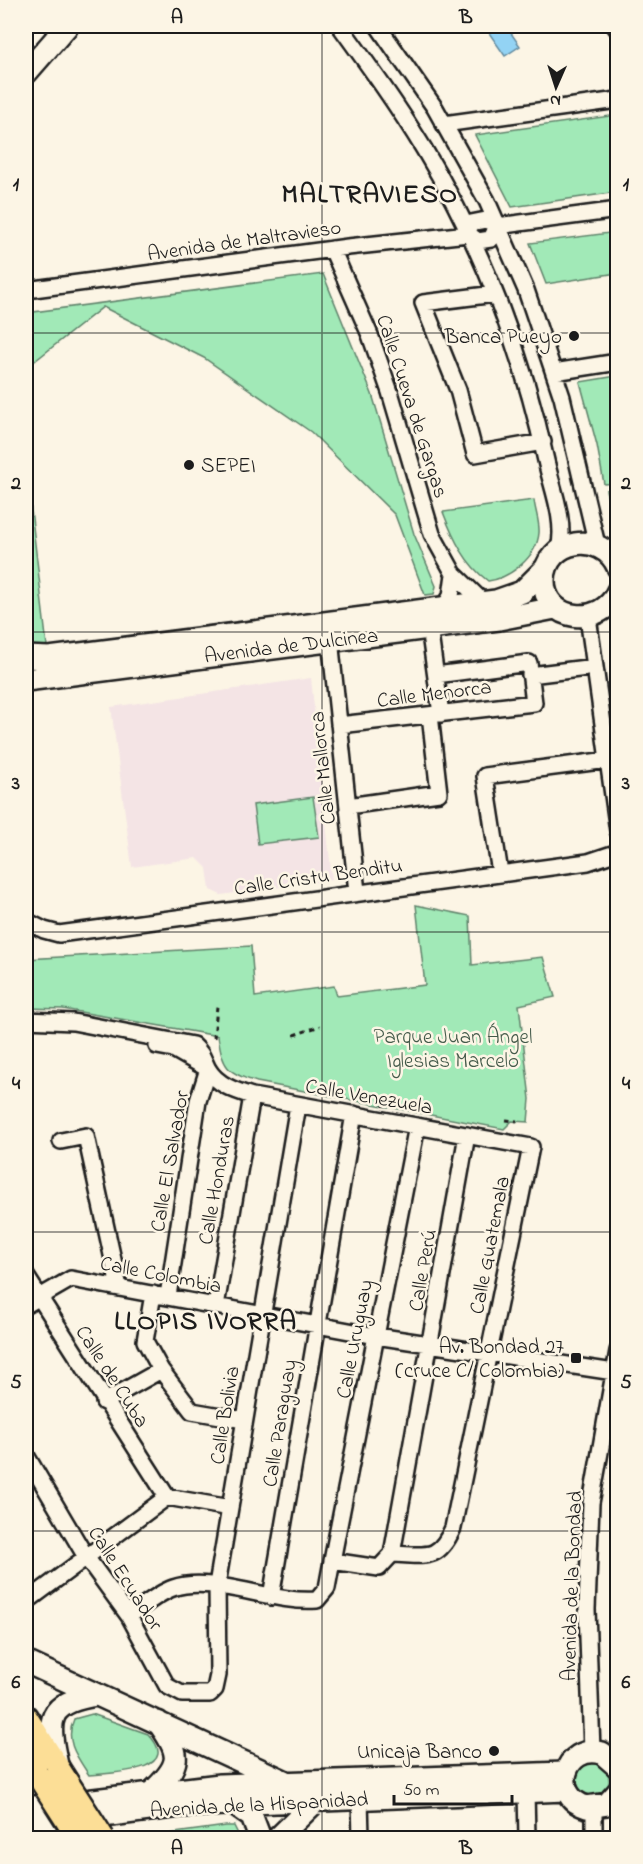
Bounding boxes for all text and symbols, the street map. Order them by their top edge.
text: A [171,4,183,33]
text: B [458,4,473,33]
north arrow [526,57,586,117]
text: N [549,88,561,112]
text: 1 [13,171,20,200]
text: 1 [623,171,630,200]
district label: MALTRAVIESO [281,176,459,215]
street label: Avenida de Maltravieso [145,214,343,270]
street label: Calle Cueva de Gargas [365,311,455,503]
place label: Banca Pueyo [444,323,562,355]
marker: Banca Pueyo [567,329,581,343]
place label: SEPEI [201,452,256,482]
marker: SEPEI [182,458,196,472]
text: 2 [10,470,21,499]
text: 2 [620,470,631,499]
street label: Avenida de Dulcinea [202,621,380,673]
street label: Calle Menorca [375,673,493,717]
street label: Calle Mallorca [303,710,345,826]
text: 3 [11,770,20,799]
text: 3 [621,770,630,799]
street label: Calle Cristu Benditu [232,851,405,905]
park label: Parque Juan Ángel Iglesias Marcelo [374,1022,532,1079]
text: 4 [12,1070,21,1099]
text: 4 [622,1070,631,1099]
street label: Calle Venezuela [303,1072,435,1124]
street label: Calle El Salvador [144,1088,198,1234]
street label: Calle Honduras [192,1114,244,1247]
street label: Calle Guatemala [463,1174,519,1317]
street label: Calle Perú [402,1227,446,1314]
street label: Calle Colombia [97,1249,224,1302]
street label: Calle Uruguay [330,1277,384,1402]
district label: LLOPIS IVORRA [114,1303,298,1342]
street label: Calle de Cuba [67,1320,156,1434]
place label: Av. Bondad 27 (cruce C/ Colombia) [395,1333,564,1387]
marker: Av. Bondad 27 (cruce C/ Colombia) [569,1351,583,1365]
street label: Calle Paraguay [256,1357,308,1490]
street label: Calle Bolivia [203,1364,249,1467]
text: 5 [10,1369,22,1398]
text: 5 [620,1369,632,1398]
street label: Avenida de la Bondad [555,1490,591,1682]
street label: Calle Ecuador [79,1521,170,1638]
text: 6 [12,1669,21,1698]
text: 6 [622,1669,631,1698]
place label: Unicaja Banco [357,1738,482,1768]
marker: Unicaja Banco [487,1744,501,1758]
scale bar [394,1768,512,1806]
text: 50 m [403,1778,440,1804]
street label: Avenida de la Hispanidad [149,1785,369,1827]
text: A [171,1835,183,1864]
text: B [458,1835,473,1864]

